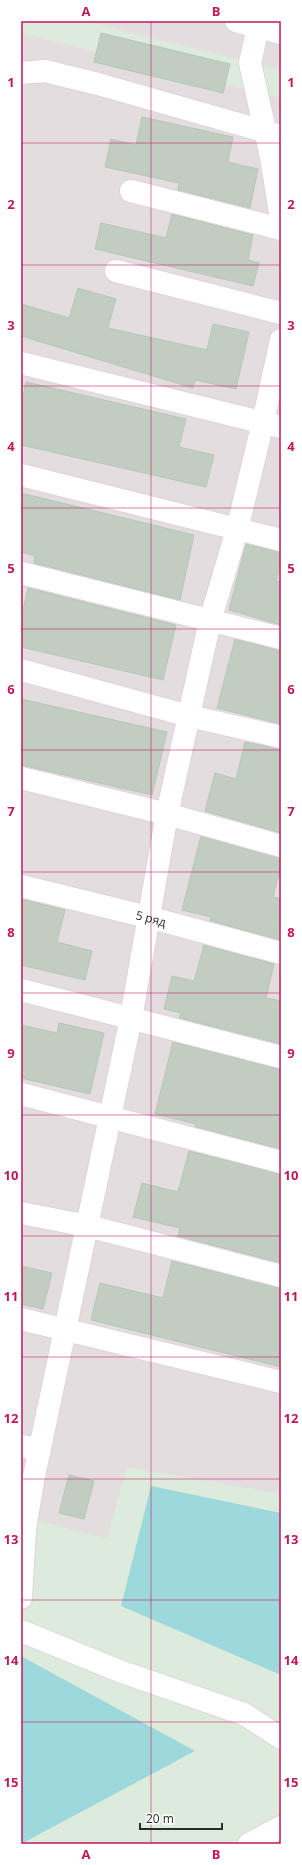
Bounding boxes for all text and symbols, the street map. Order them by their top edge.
text: A [82,2,91,20]
text: B [212,2,221,20]
text: 1 [7,73,15,91]
text: 1 [287,73,295,91]
text: 2 [7,195,15,213]
text: 2 [287,195,295,213]
text: 3 [7,316,15,334]
text: 3 [287,316,295,334]
text: 4 [7,437,15,455]
text: 4 [287,437,295,455]
text: 5 [7,559,15,577]
text: 5 [287,559,295,577]
text: 6 [7,680,15,698]
text: 6 [287,680,295,698]
text: 7 [7,802,15,820]
text: 7 [287,802,295,820]
street label: 5 ряд [134,906,168,930]
text: 8 [7,923,15,941]
text: 8 [287,923,295,941]
text: 9 [7,1044,15,1062]
text: 9 [287,1044,295,1062]
text: 10 [4,1166,18,1184]
text: 10 [284,1166,298,1184]
text: 11 [4,1287,18,1305]
text: 11 [284,1287,298,1305]
text: 12 [4,1409,19,1427]
text: 12 [284,1409,299,1427]
text: 13 [4,1530,18,1548]
text: 13 [284,1530,298,1548]
text: 14 [4,1651,19,1669]
text: 14 [284,1651,299,1669]
text: 15 [4,1773,18,1791]
text: 15 [284,1773,298,1791]
scale bar [140,1805,222,1831]
text: 20 m [146,1810,174,1827]
text: A [82,1845,91,1863]
text: B [212,1845,221,1863]

